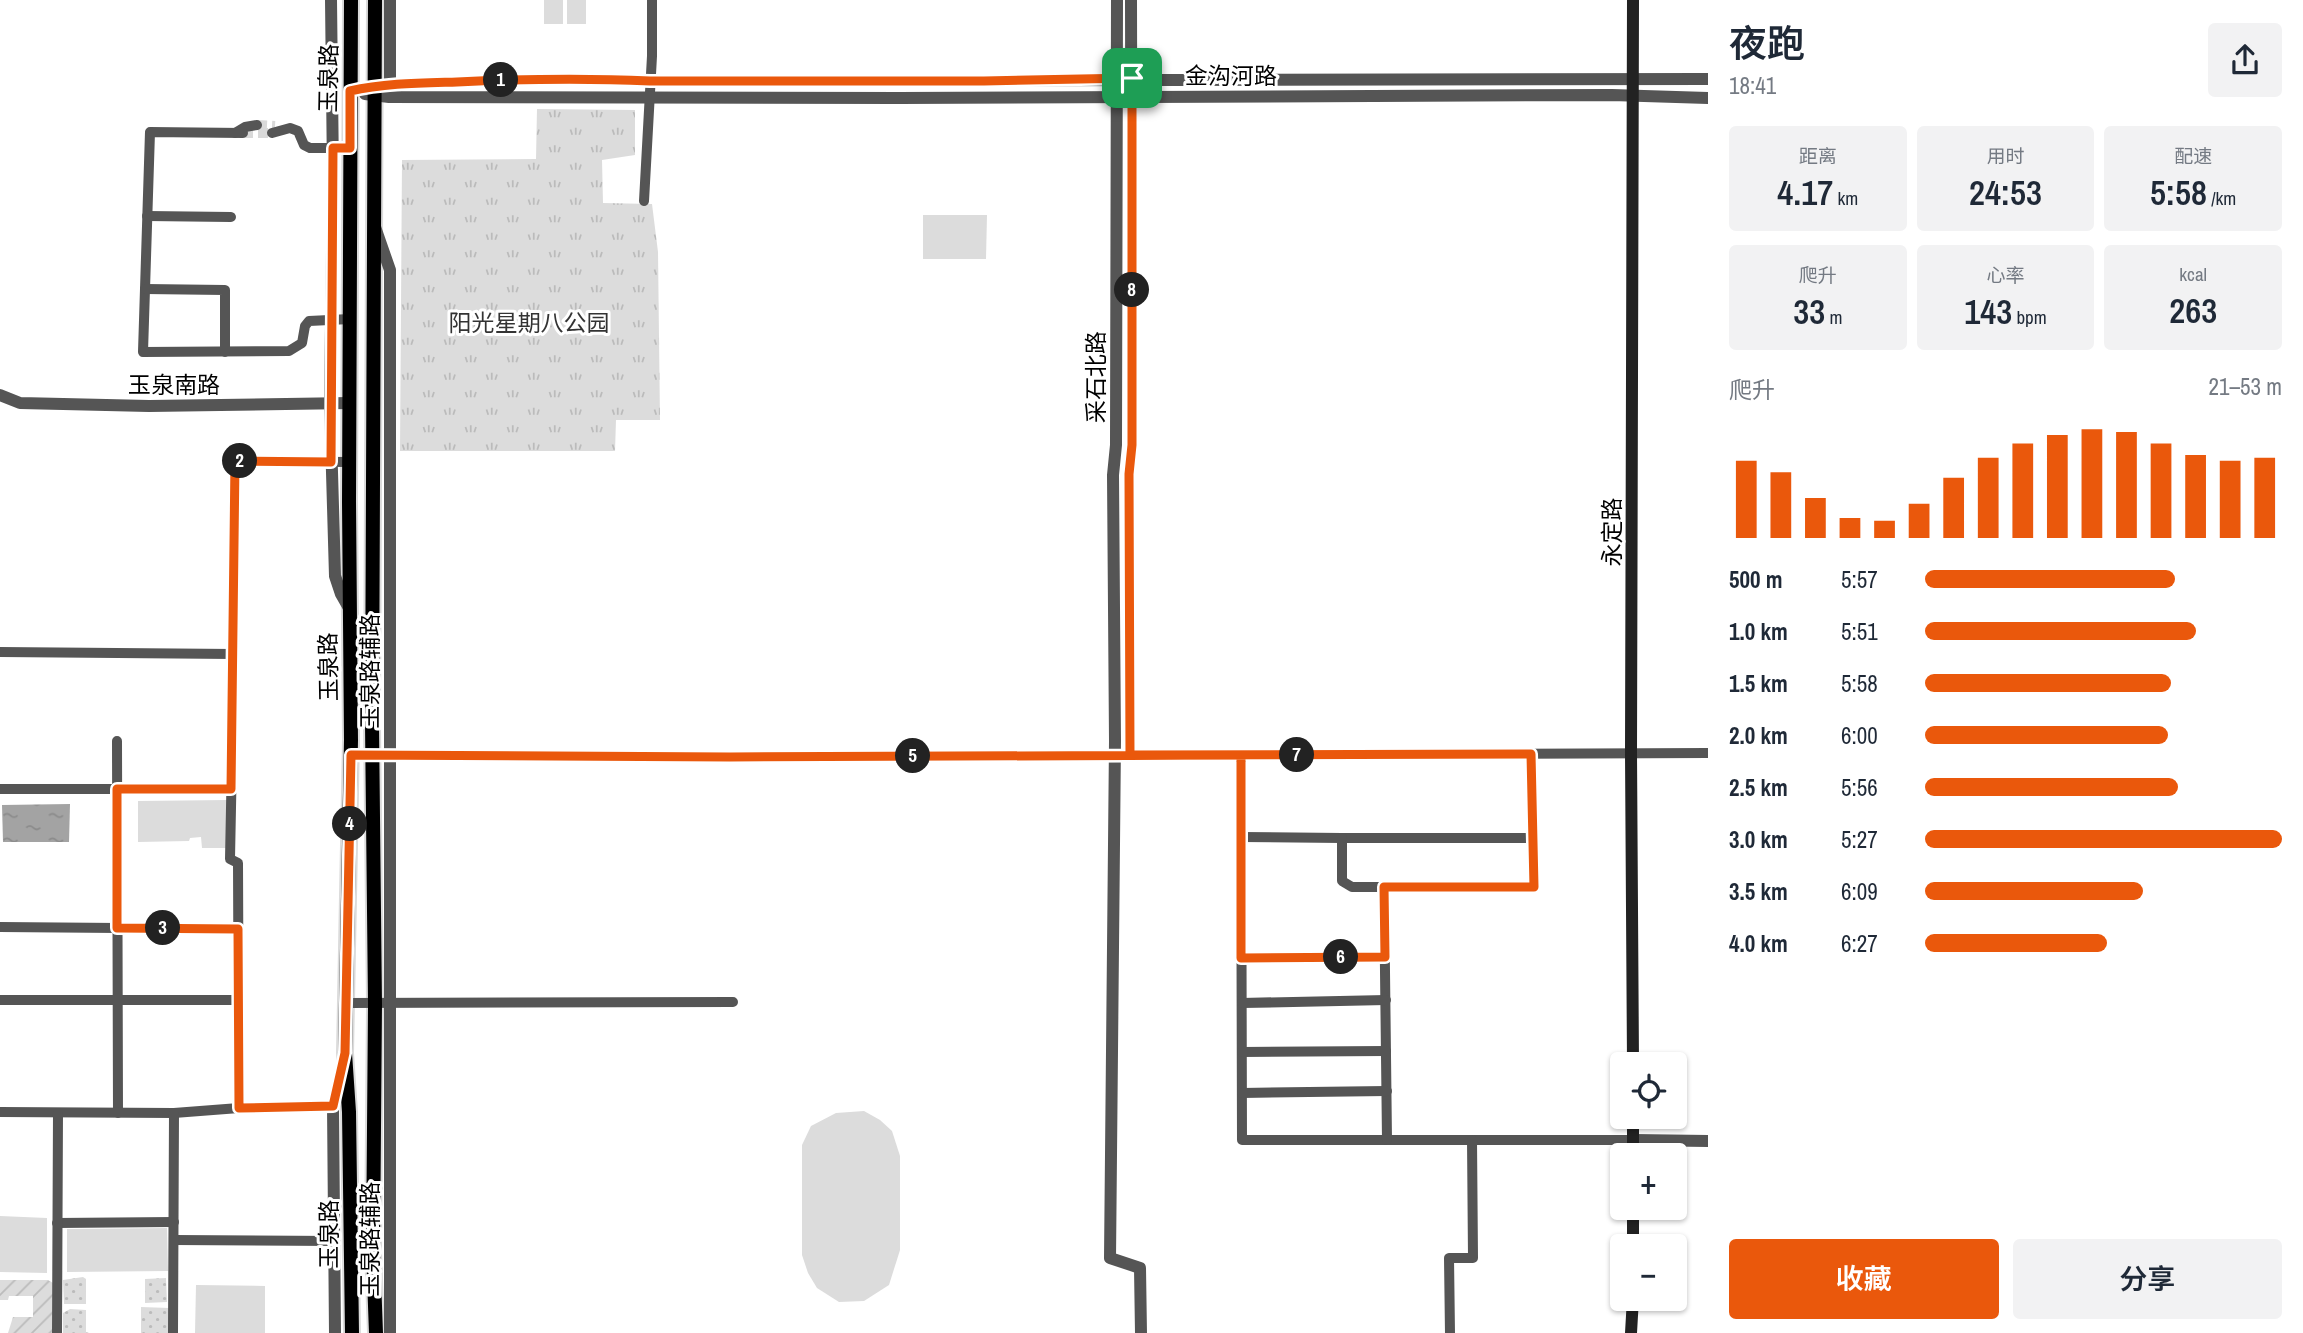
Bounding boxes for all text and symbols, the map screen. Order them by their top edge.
text: 夜跑 [1729,18,1805,69]
button: share [2208,23,2282,97]
street label: 玉泉路 [312,43,344,113]
pin [1102,48,1162,108]
icon: arrive [1113,59,1151,97]
street label: 金沟河路 [1185,60,1277,91]
pin: 1 [484,62,518,98]
text: 1 [496,66,505,92]
text: 18:41 [1729,70,1776,101]
text: 距离 [1799,143,1837,169]
text: 用时 [1986,143,2025,169]
text: 配速 [2174,143,2212,169]
text: 4.17 [1777,169,1833,216]
text: 24:53 [1969,169,2042,216]
text: 5:58 [2150,169,2207,216]
text: km [1833,185,1858,211]
text: /km [2207,185,2236,211]
text: kcal [2179,261,2207,287]
text: 爬升 [1799,262,1837,288]
text: 心率 [1986,262,2025,288]
pin: 8 [1114,272,1150,308]
text: 8 [1127,276,1136,302]
text: 263 [2169,287,2217,334]
text: 33 [1793,288,1825,335]
text: 143 [1964,288,2012,335]
text: m [1825,304,1842,330]
text: bpm [2012,304,2047,330]
park label: 阳光星期八公园 [449,307,610,338]
street label: 采石北路 [1080,331,1111,423]
street label: 玉泉南路 [128,369,220,400]
text: 21–53 m [2209,371,2282,402]
text: 爬升 [1729,374,1775,405]
pin: 2 [222,444,258,478]
text: 2 [235,447,244,473]
street label: 永定路 [1596,498,1627,567]
text: 500 m [1729,564,1782,595]
text: 5:57 [1841,564,1878,595]
street label: 玉泉路辅路 [354,614,385,729]
text: 1.0 km [1729,616,1788,647]
text: 5:51 [1841,616,1878,647]
street label: 玉泉路 [312,632,344,702]
text: 1.5 km [1729,668,1788,699]
text: 5:58 [1841,668,1878,699]
text: 2.0 km [1729,720,1788,751]
text: 6:00 [1841,720,1878,751]
pin: 5 [895,738,930,774]
pin: 7 [1280,738,1314,772]
text: 7 [1292,741,1301,767]
text: 5 [908,742,917,768]
text: 2.5 km [1729,772,1788,803]
text: 5:56 [1841,772,1878,803]
pin: 4 [332,806,368,842]
text: 4 [345,810,354,836]
text: 3.0 km [1729,824,1788,855]
text: 5:27 [1841,824,1878,855]
text: 3.5 km [1729,876,1788,907]
text: 6:09 [1841,876,1878,907]
pin: 3 [146,911,180,946]
text: 3 [158,914,167,940]
text: 4.0 km [1729,928,1788,959]
text: 6:27 [1841,928,1878,959]
pin: 6 [1324,940,1358,974]
text: 6 [1336,943,1345,969]
map controls [1610,1052,1687,1311]
button: locate [1610,1052,1687,1129]
button: + [1610,1143,1687,1220]
street label: 玉泉路辅路 [354,1182,385,1297]
street label: 玉泉路 [313,1200,344,1269]
button: − [1610,1234,1687,1311]
button: 收藏 [1729,1239,1999,1319]
button: 分享 [2013,1239,2282,1319]

